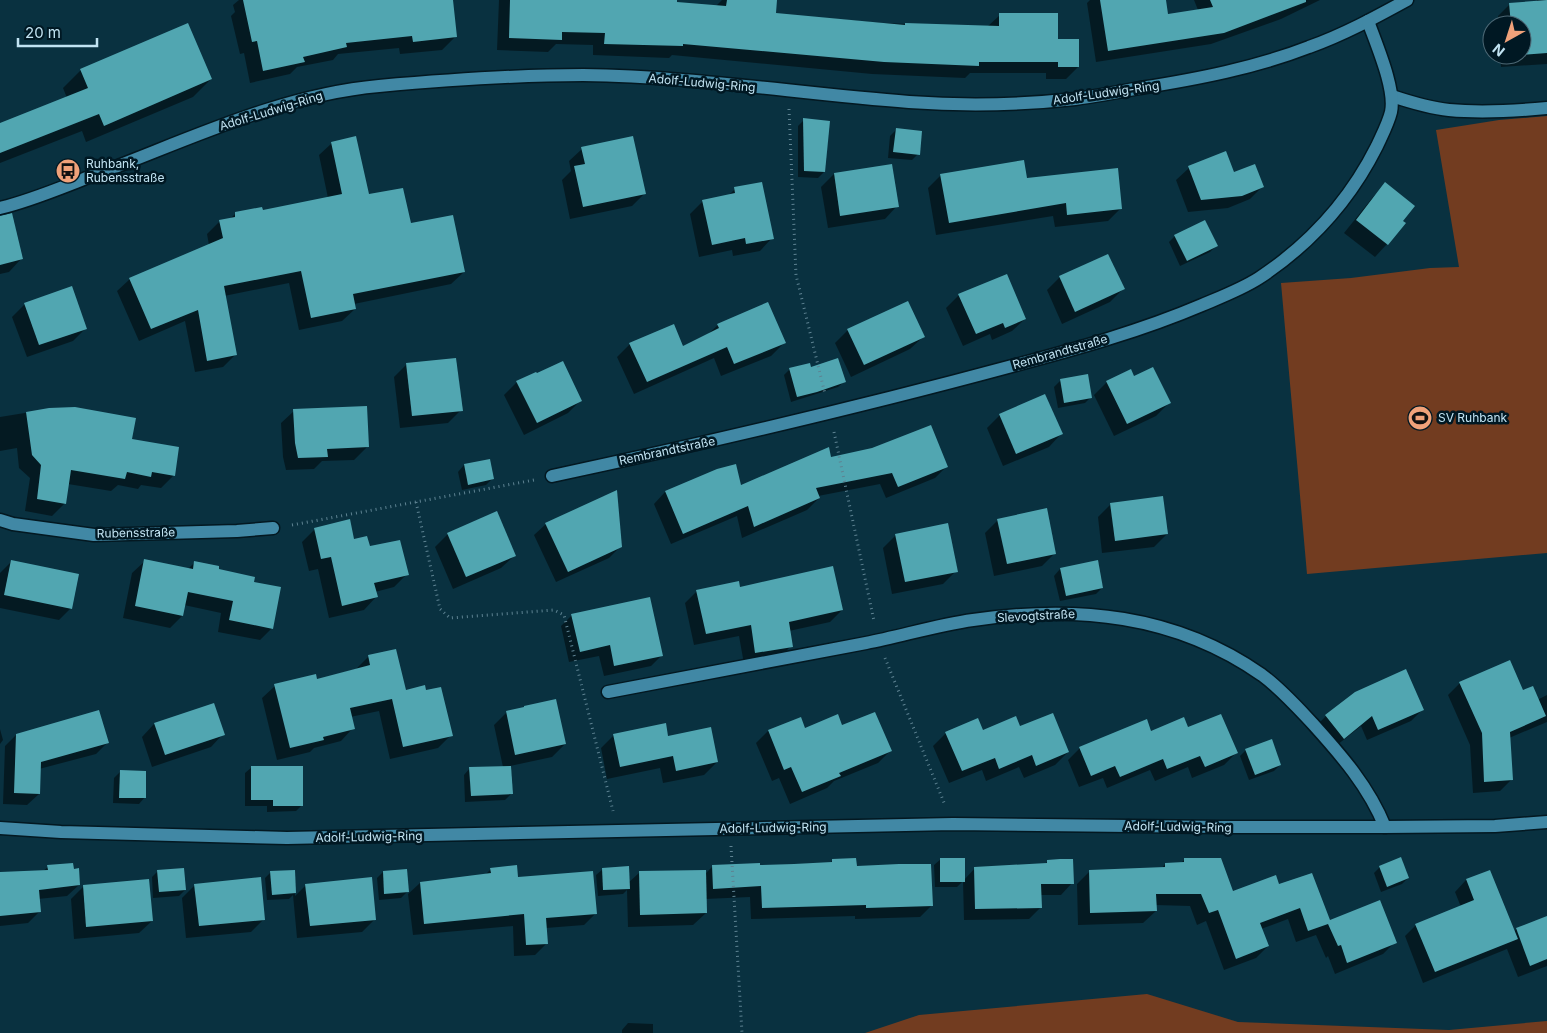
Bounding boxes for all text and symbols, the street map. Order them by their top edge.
scale bar [18,15,96,47]
north arrow [1482,15,1532,65]
text: 20 m [25,23,61,42]
text: N [1489,41,1508,60]
street label: Adolf-Ludwig-Ring [648,70,756,95]
street label: Adolf-Ludwig-Ring [1052,78,1160,107]
street label: Adolf-Ludwig-Ring [217,88,324,133]
place label: Ruhbank, Rubensstraße [86,156,165,185]
bus stop icon: Ruhbank, Rubensstraße [55,158,81,184]
street label: Rembrandtstraße [1011,331,1109,372]
sports icon: SV Ruhbank [1407,405,1433,431]
place label: SV Ruhbank [1438,410,1508,425]
street label: Rembrandtstraße [617,433,716,468]
street label: Rubensstraße [97,524,175,541]
street label: Slevogtstraße [997,606,1075,625]
street label: Adolf-Ludwig-Ring [1124,818,1232,835]
street label: Adolf-Ludwig-Ring [719,819,827,836]
street label: Adolf-Ludwig-Ring [315,828,423,845]

